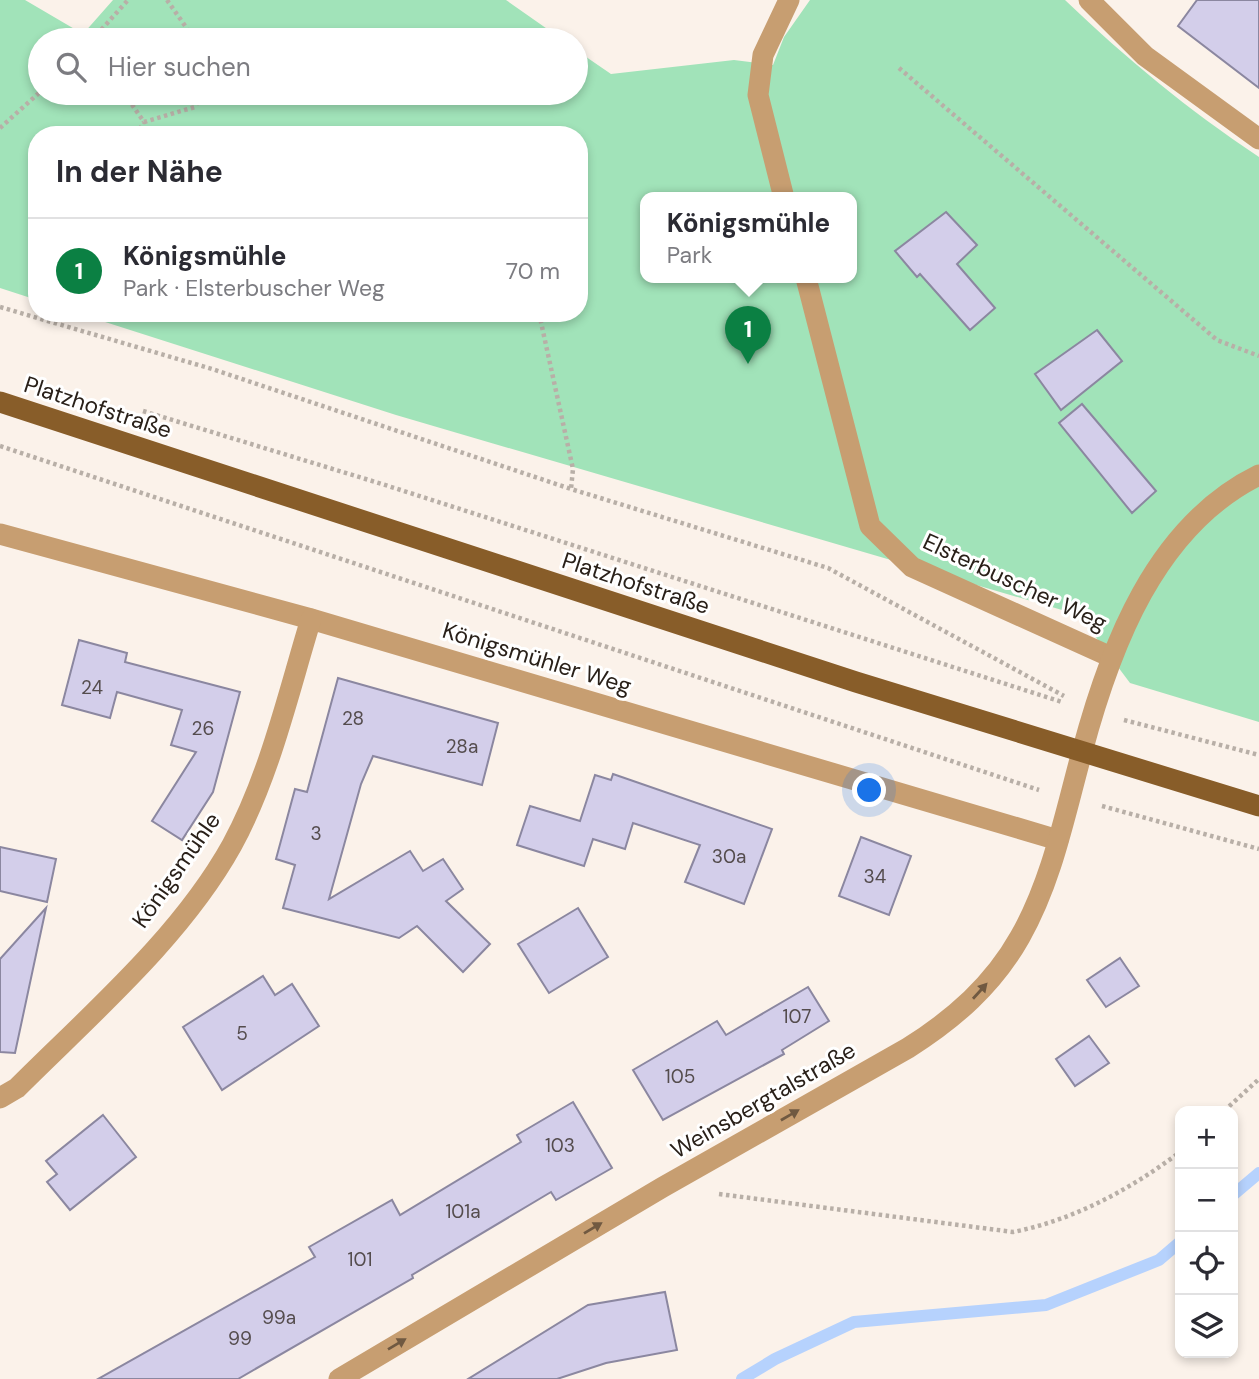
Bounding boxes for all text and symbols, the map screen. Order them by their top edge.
search box [28,28,588,105]
icon: search [52,48,90,86]
text: Hier suchen [108,50,251,84]
text: In der Nähe [56,152,223,191]
popup [640,192,857,283]
text: Königsmühle [667,206,830,240]
text: Königsmühle [123,239,286,273]
text: Park [667,240,712,270]
text: 1 [75,256,83,286]
text: 70 m [506,256,560,286]
text: Park · Elsterbuscher Weg [123,273,385,303]
pin: 1 [725,306,771,364]
street label: Platzhofstraße [20,369,176,445]
street label: Elsterbuscher Weg [918,526,1112,638]
street label: Platzhofstraße [558,545,714,621]
street label: Königsmühler Weg [439,615,635,701]
house number: 24 [81,675,103,700]
house number: 28 [342,706,364,731]
house number: 26 [192,716,214,741]
house number: 28a [446,734,478,759]
your location [852,773,886,807]
street label: Königsmühle [125,806,227,934]
house number: 3 [310,821,322,846]
house number: 30a [712,844,746,869]
house number: 34 [864,864,886,889]
one-way arrow [971,983,987,1000]
house number: 107 [783,1004,811,1029]
house number: 5 [236,1021,248,1046]
street label: Weinsbergtalstraße [665,1035,861,1165]
house number: 105 [665,1064,695,1089]
map controls [1175,1106,1238,1358]
button: + [1175,1106,1238,1169]
one-way arrow [781,1109,800,1121]
house number: 103 [545,1133,575,1158]
button: − [1175,1169,1238,1232]
house number: 101a [445,1199,481,1224]
one-way arrow [584,1222,603,1235]
button: locate [1175,1232,1238,1295]
house number: 101 [348,1247,372,1272]
button: layers [1175,1295,1238,1358]
house number: 99a [262,1305,296,1330]
house number: 99 [228,1326,252,1351]
one-way arrow [388,1338,407,1350]

